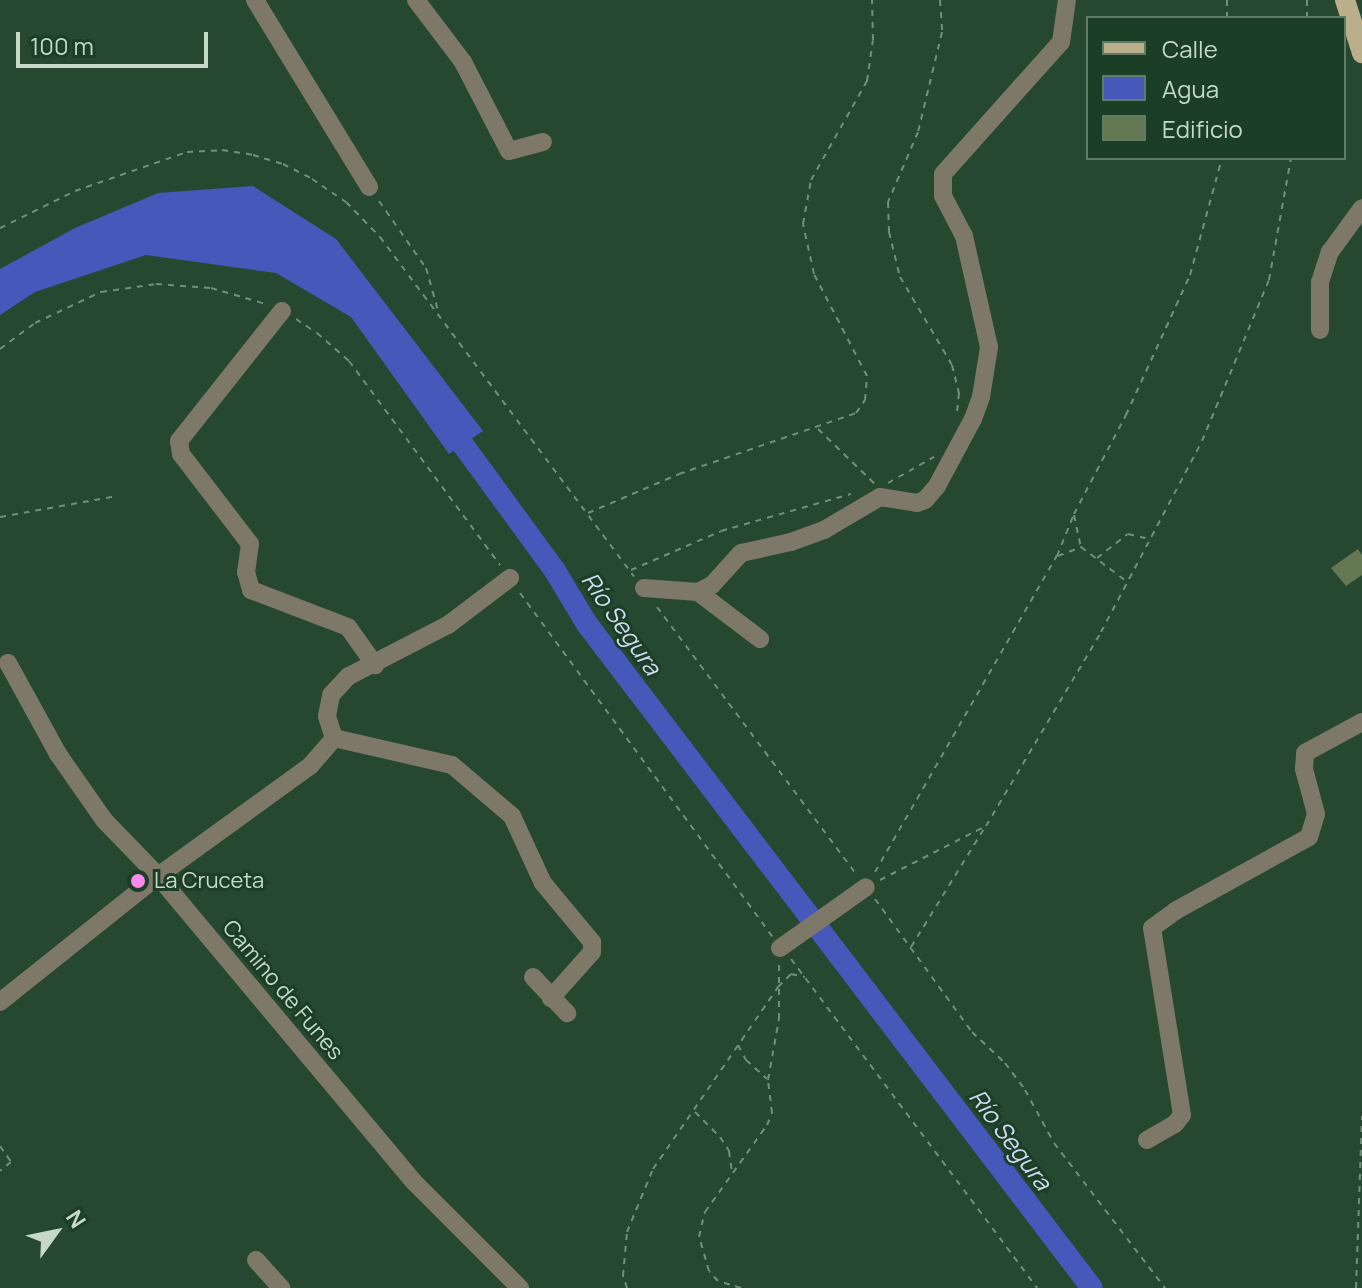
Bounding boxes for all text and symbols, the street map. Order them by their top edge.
scale bar [20,16,212,66]
legend [1086,16,1346,160]
text: 100 m [30,29,94,62]
text: Calle [1162,32,1218,65]
text: Agua [1162,72,1219,105]
text: Edificio [1162,112,1243,145]
water label: Río Segura [576,566,668,680]
place label: La Cruceta [154,868,264,894]
marker: La Cruceta [129,872,147,890]
street label: Camino de Funes [217,915,349,1065]
water label: Río Segura [964,1083,1058,1195]
north arrow [16,1192,96,1272]
text: N [59,1204,93,1234]

